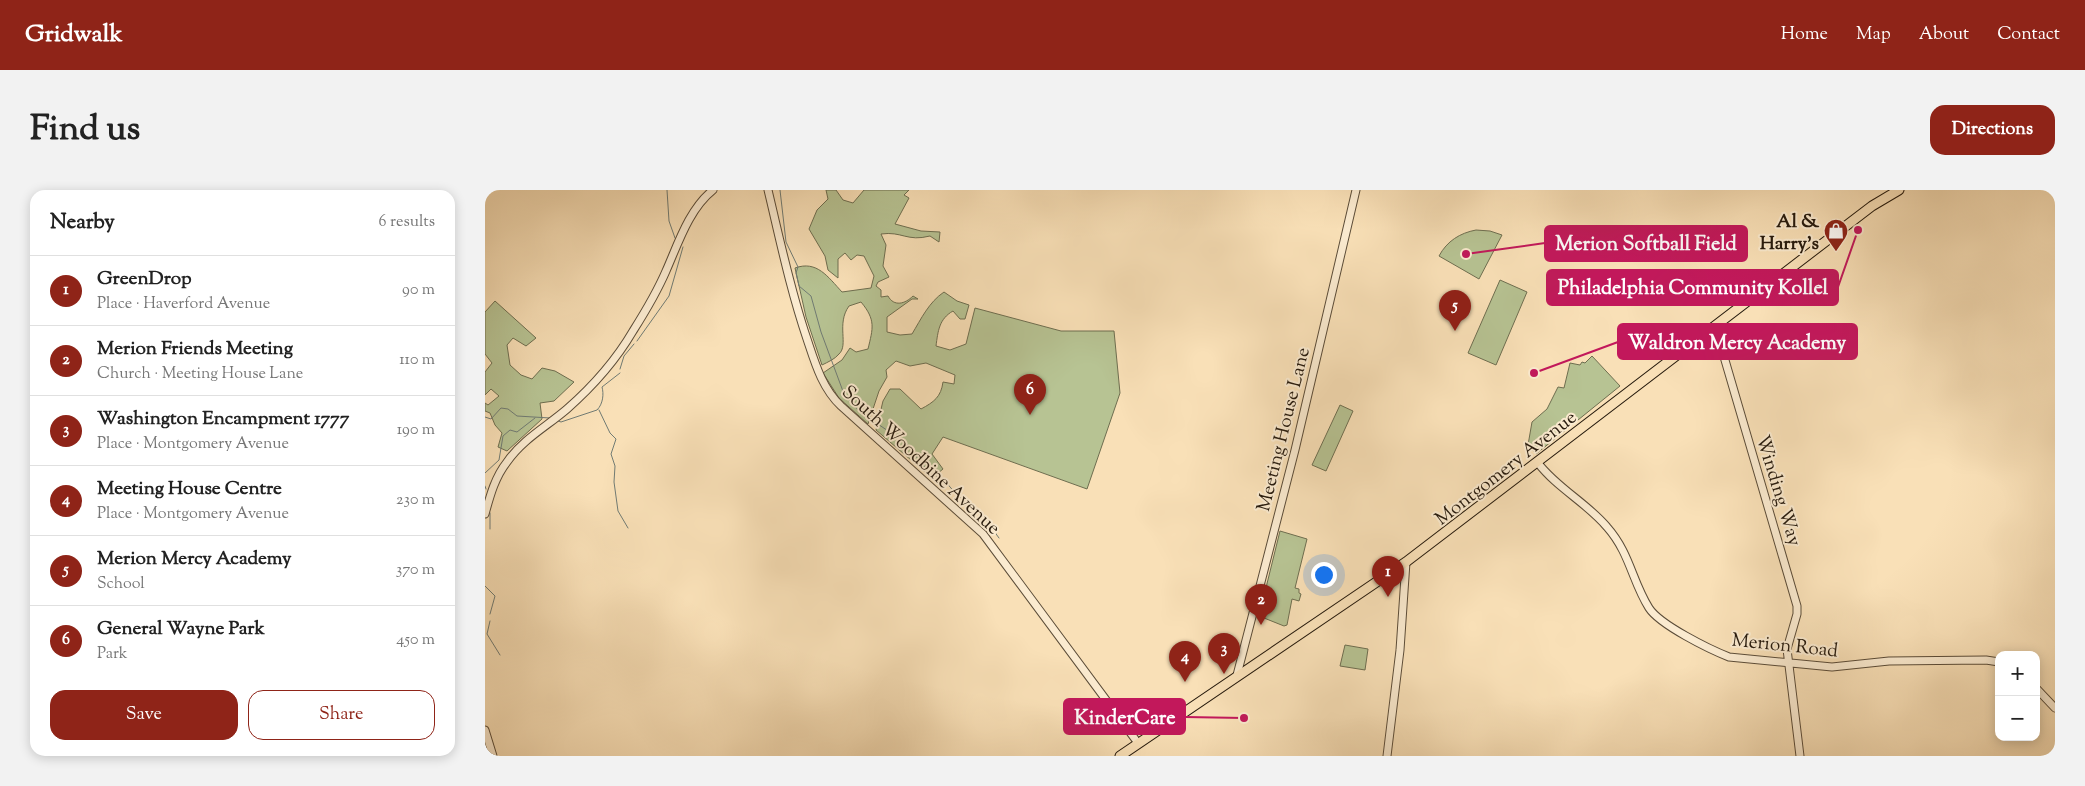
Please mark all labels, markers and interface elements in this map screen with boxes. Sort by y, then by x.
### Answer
text: Gridwalk [25,18,123,52]
text: Home [1781,22,1828,48]
text: Map [1856,22,1891,48]
text: About [1919,22,1969,48]
text: Contact [1997,22,2060,48]
text: Find us [30,105,140,156]
button: Directions [1930,105,2055,155]
text: Nearby [50,208,115,238]
place label: Al & Harry's [1760,209,1820,258]
text: 6 results [379,211,435,234]
shop icon: Al & Harry's [1823,218,1849,252]
callout: Merion Softball Field [1545,226,1747,261]
text: Merion Softball Field [1555,231,1738,260]
text: GreenDrop [97,266,192,293]
callout: Philadelphia Community Kollel [1547,270,1838,305]
text: Philadelphia Community Kollel [1558,275,1829,304]
text: 1 [63,279,69,302]
text: 90 m [402,279,435,302]
pin: 5 [1439,290,1471,331]
text: Place · Haverford Avenue [97,293,270,316]
callout: Waldron Mercy Academy [1618,324,1857,359]
text: Waldron Mercy Academy [1628,330,1846,359]
text: Merion Friends Meeting [97,336,293,363]
street label: Meeting House Lane [1251,345,1318,514]
text: 2 [62,349,70,372]
text: 110 m [399,349,435,372]
text: Church · Meeting House Lane [97,363,303,386]
pin: 6 [1014,374,1046,415]
street label: South Woodbine Avenue [835,380,1006,542]
street label: Montgomery Avenue [1430,405,1583,533]
text: Washington Encampment 1777 [97,406,349,433]
text: 3 [63,419,69,442]
text: 190 m [397,419,435,442]
street label: Winding Way [1748,432,1807,550]
text: Place · Montgomery Avenue [97,433,289,456]
text: Meeting House Centre [97,476,282,503]
text: 4 [62,489,70,512]
text: 230 m [396,489,435,512]
text: Place · Montgomery Avenue [97,503,289,526]
text: Merion Mercy Academy [97,546,291,573]
pin: 1 [1372,556,1404,597]
text: 5 [63,559,69,582]
text: 370 m [396,559,435,582]
your location [1311,562,1337,588]
text: School [97,573,145,596]
pin: 2 [1245,584,1277,625]
text: General Wayne Park [97,616,265,643]
street label: Merion Road [1730,627,1840,666]
text: 6 [62,629,70,652]
text: 450 m [396,629,435,652]
pin: 3 [1208,633,1240,674]
pin: 4 [1169,641,1201,682]
text: Park [97,643,128,666]
map controls [1995,651,2040,741]
button: + [1995,651,2040,696]
button: Save [50,690,238,740]
button: Share [248,690,435,740]
button: − [1995,696,2040,741]
callout: KinderCare [1064,699,1185,734]
text: KinderCare [1074,705,1176,734]

